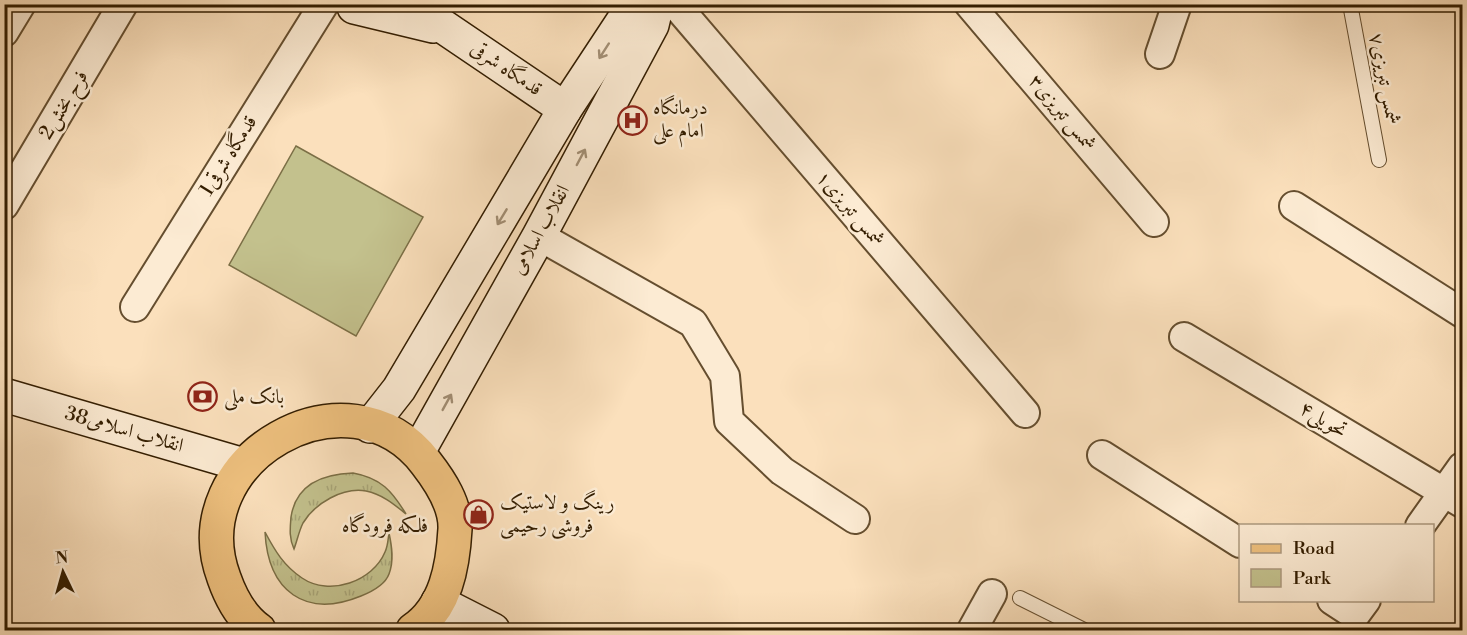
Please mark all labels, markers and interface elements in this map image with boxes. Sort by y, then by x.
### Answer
street label: شمس تبریزی۷ [1363,31,1405,127]
street label: قدمگاه شرقی [465,34,548,102]
one-way arrow [598,42,610,58]
street label: 2فرح بخش [34,66,98,146]
street label: شمس تبریزی۳ [1023,69,1101,157]
place label: درمانگاه امام علی [653,94,708,148]
hospital icon: درمانگاه امام علی [616,104,648,136]
street label: 1قدمگاه شرقی [193,110,263,201]
one-way arrow [576,149,587,167]
street label: شمس تبریزی۱ [810,166,890,252]
street label: انقلاب اسلامی [506,181,576,279]
one-way arrow [495,208,507,225]
bank icon: بانک ملی [187,381,219,413]
place label: بانک ملی [224,385,284,411]
one-way arrow [441,394,453,411]
street label: تحویلی۴ [1294,396,1351,445]
street label: 38انقلاب اسلامی [62,401,186,459]
place label: رینگ و لاستیک فروشی رحیمی [500,489,614,540]
shop icon: رینگ و لاستیک فروشی رحیمی [463,499,495,531]
district label: فلکه فرودگاه [342,512,428,539]
legend [1239,524,1434,602]
text: Road [1293,537,1336,560]
north arrow [33,542,93,602]
text: N [55,548,69,569]
text: Park [1293,567,1332,590]

